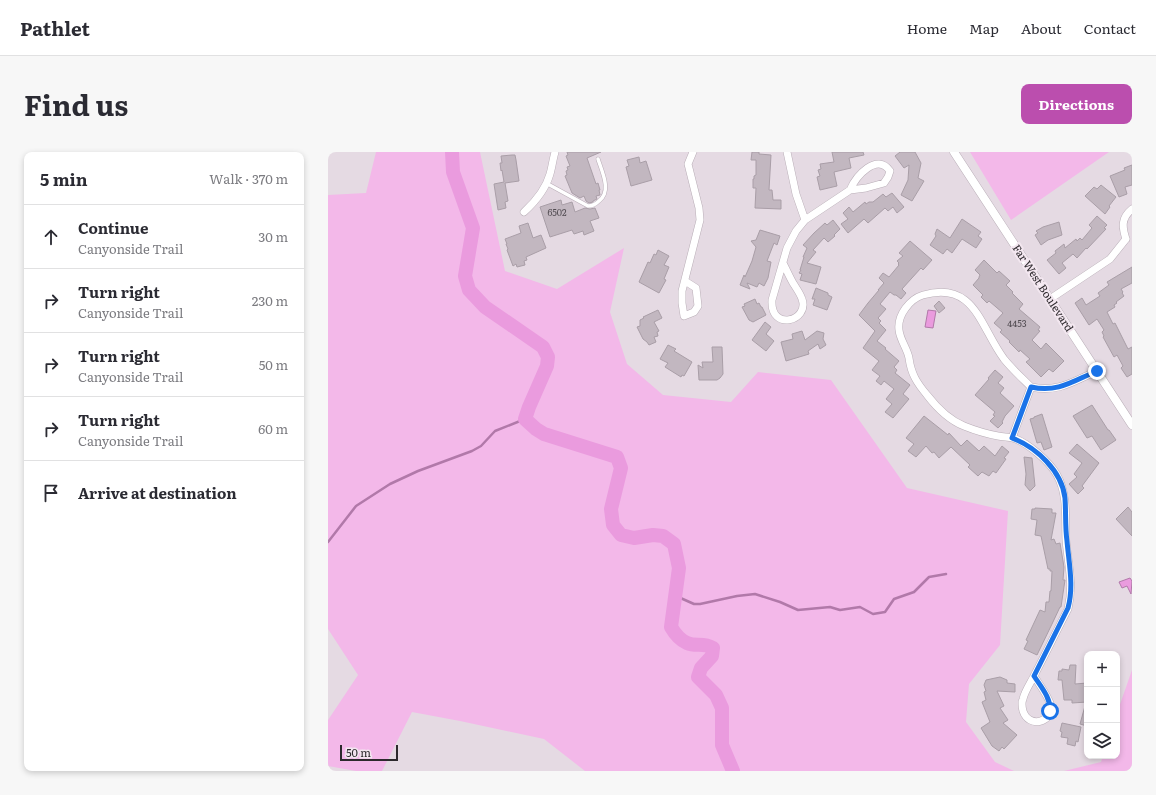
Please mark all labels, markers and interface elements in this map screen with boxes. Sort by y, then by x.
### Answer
text: Pathlet [20,14,90,42]
text: Home [907,18,947,38]
text: Map [969,18,999,38]
text: About [1021,18,1062,38]
text: Contact [1084,18,1136,38]
text: Find us [24,83,128,125]
button: Directions [1021,84,1132,124]
text: 5 min [40,166,88,191]
text: Walk · 370 m [209,169,288,188]
house number: 6502 [547,205,567,219]
text: Continue [78,216,148,239]
icon: ahead [40,226,62,248]
text: 30 m [258,227,288,246]
text: Canyonside Trail [78,239,183,258]
street label: Far West Boulevard [1010,241,1078,335]
text: Turn right [78,280,160,303]
icon: right [40,290,62,312]
text: 230 m [252,291,288,310]
text: Canyonside Trail [78,303,183,322]
house number: 4453 [1007,316,1027,330]
text: Turn right [78,344,160,367]
icon: right [40,354,62,376]
text: 50 m [259,355,288,374]
route end [1088,362,1106,380]
text: Canyonside Trail [78,367,183,386]
text: Turn right [78,408,160,431]
icon: right [40,418,62,440]
text: 60 m [258,419,288,438]
text: Canyonside Trail [78,431,183,450]
text: Arrive at destination [78,481,237,504]
icon: arrive [40,482,62,504]
map controls [1084,651,1120,759]
button: + [1084,651,1120,687]
button: − [1084,687,1120,723]
route start [1041,702,1059,720]
button: layers [1084,723,1120,759]
scale bar [340,743,398,762]
text: 50 m [346,744,371,760]

